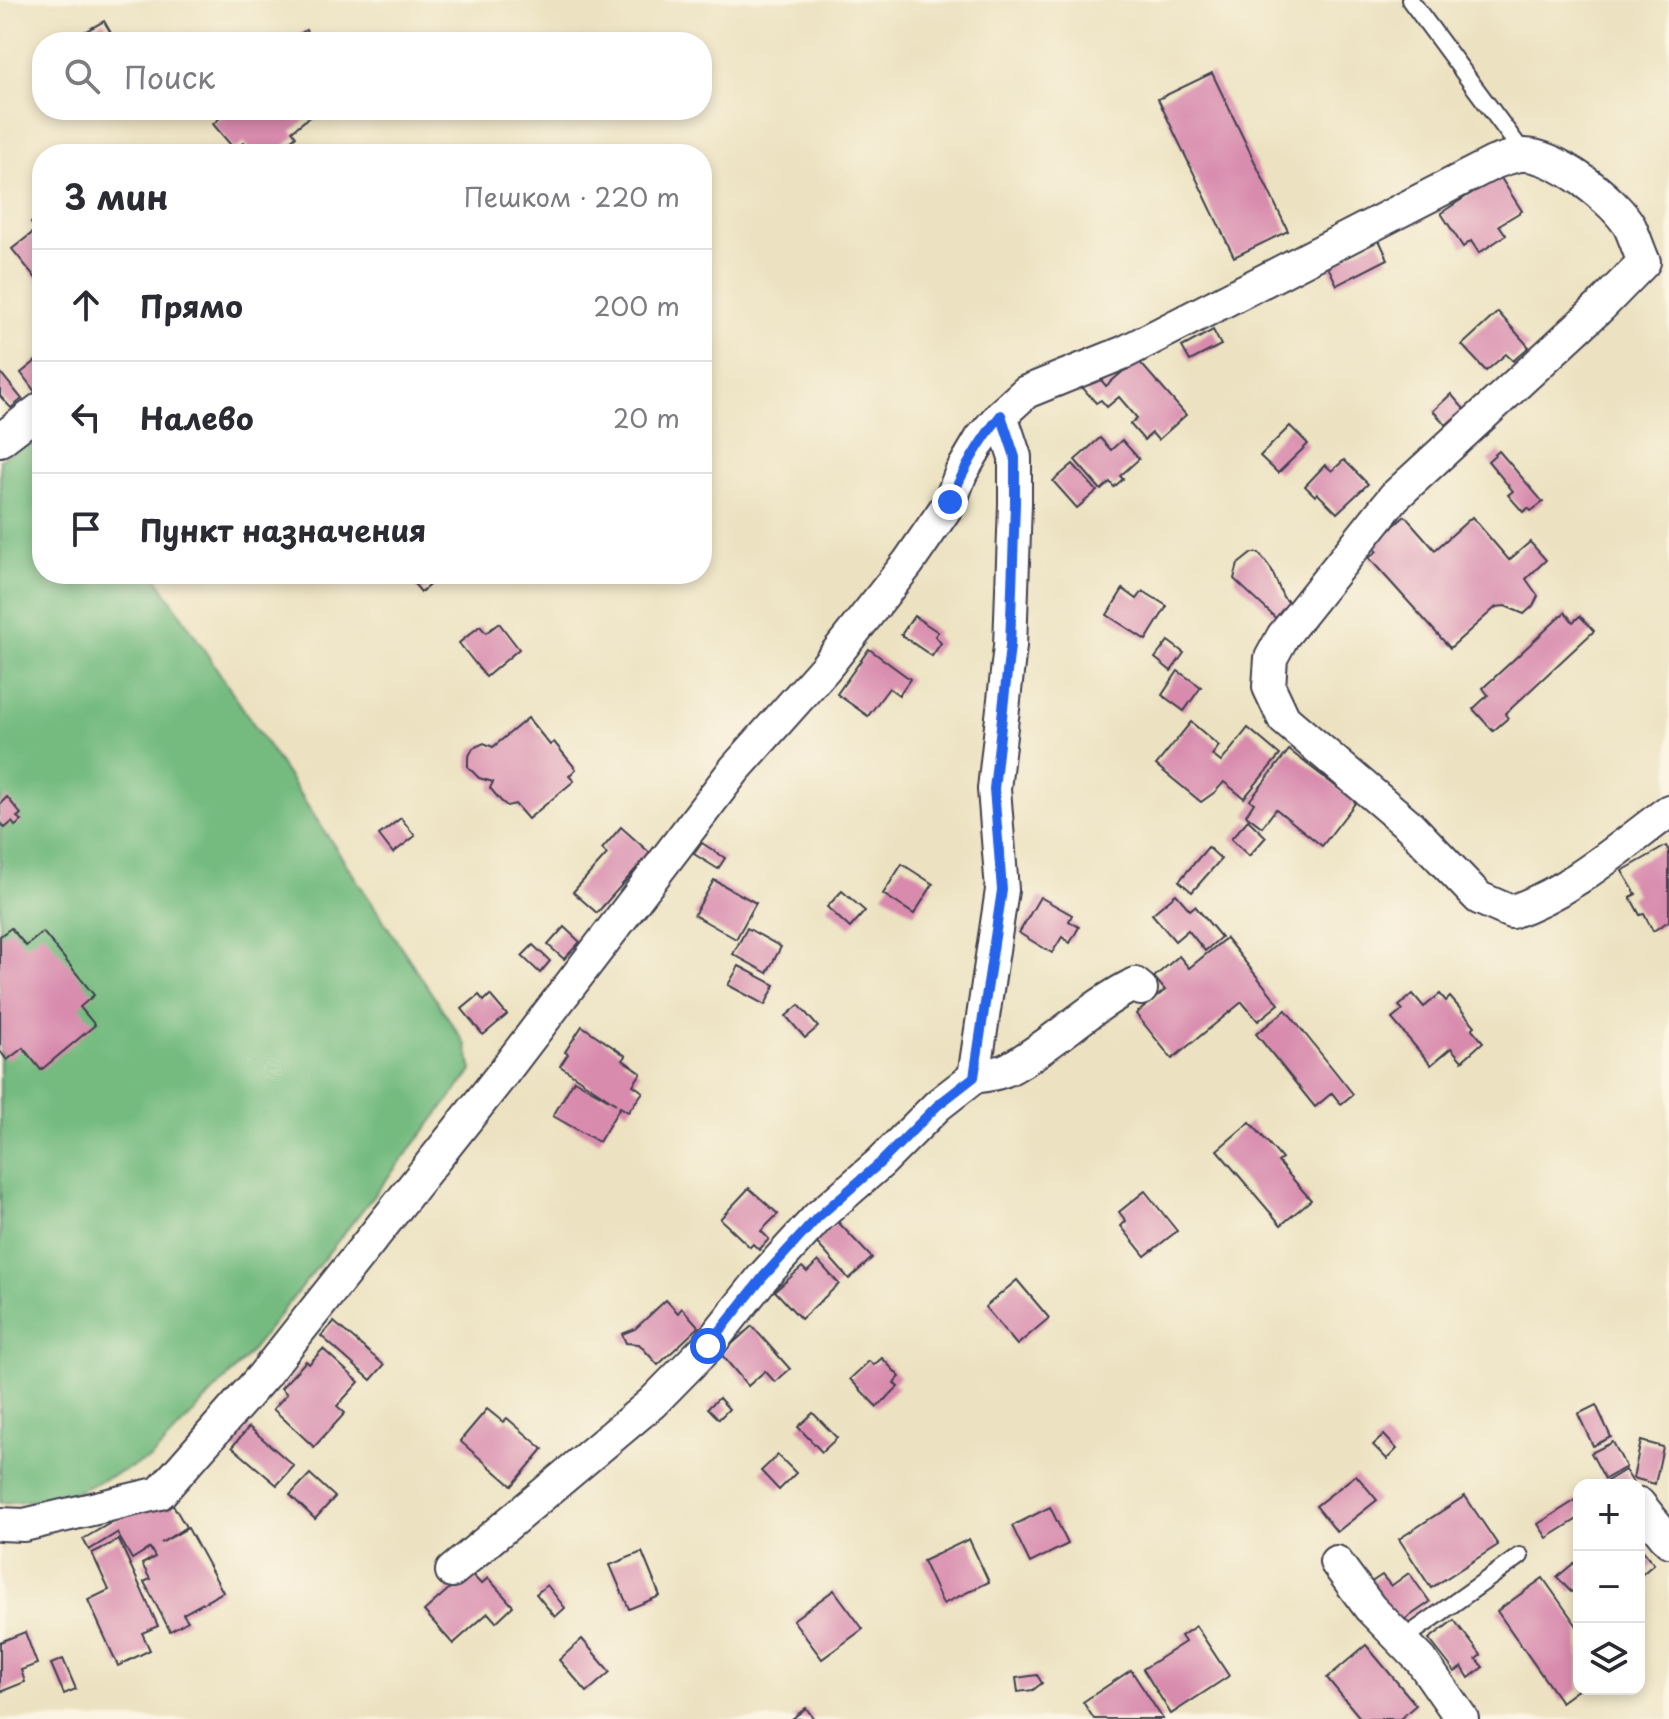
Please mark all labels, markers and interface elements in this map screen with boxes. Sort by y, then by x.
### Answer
search box [32,32,712,120]
icon: search [60,54,104,98]
text: Поиск [124,54,215,99]
text: 3 мин [64,170,168,222]
text: Пешком · 220 m [464,177,680,216]
icon: ahead [64,283,108,327]
text: Прямо [140,283,243,328]
text: 200 m [593,286,680,325]
icon: left [64,395,108,439]
text: Налево [140,395,254,440]
text: 20 m [613,398,680,437]
route end [932,484,968,520]
icon: arrive [64,507,108,551]
text: Пункт назначения [140,507,426,552]
route start [690,1328,726,1364]
map controls [1573,1479,1645,1695]
button: + [1573,1479,1645,1551]
button: − [1573,1551,1645,1623]
button: layers [1573,1623,1645,1695]

